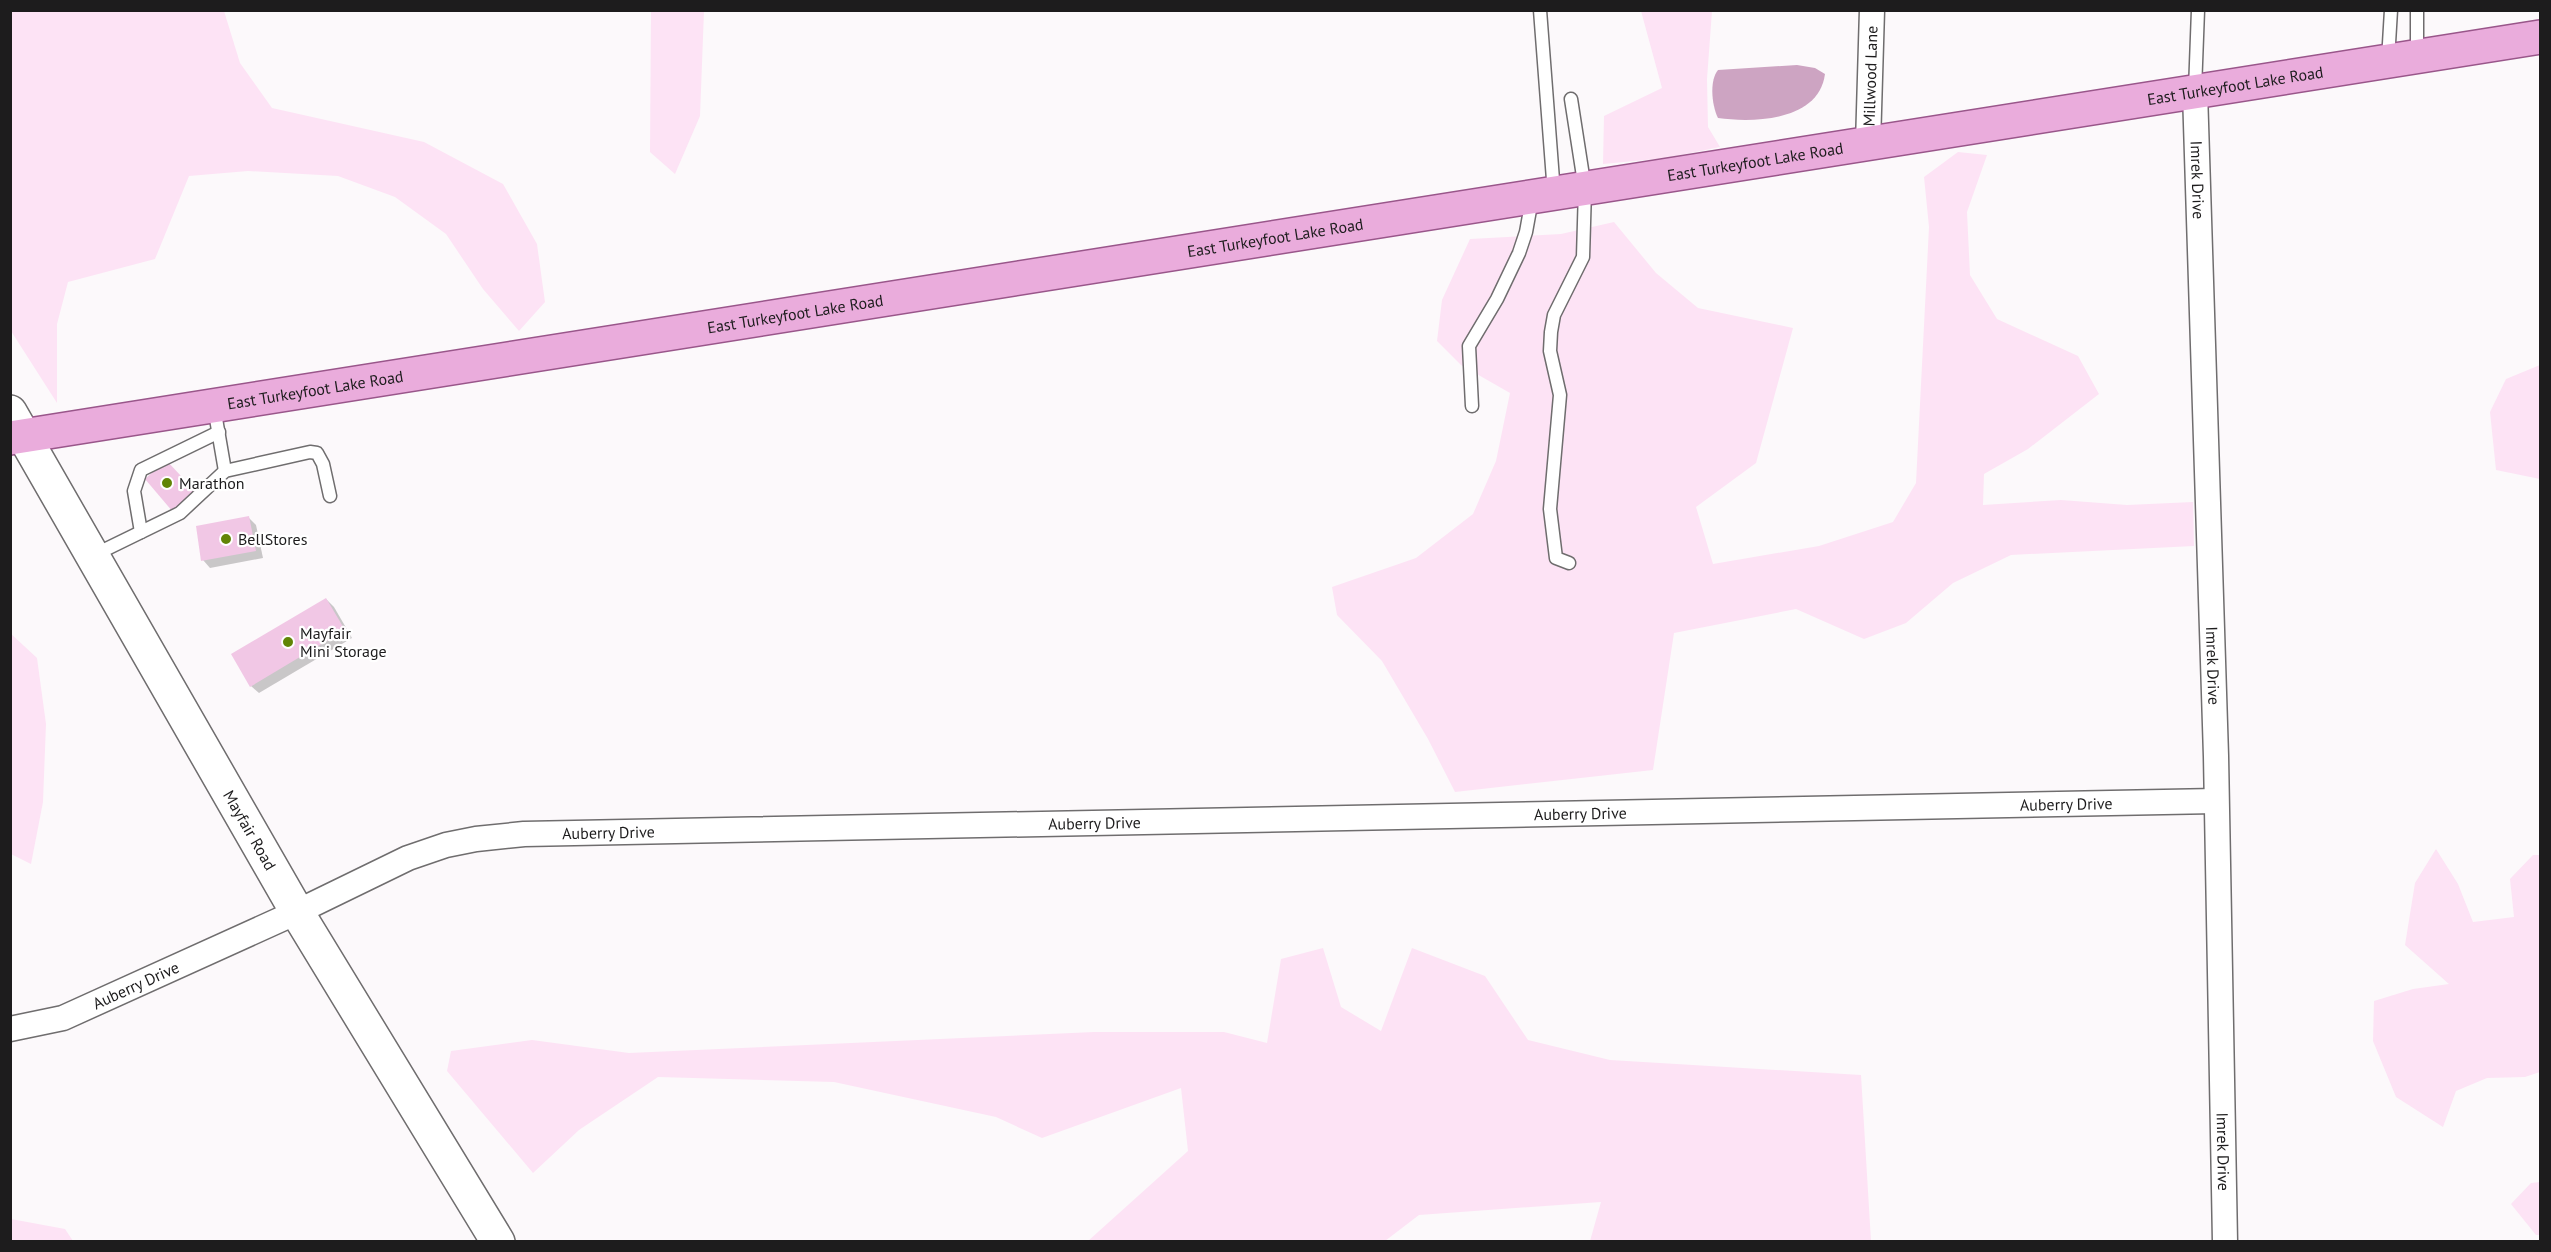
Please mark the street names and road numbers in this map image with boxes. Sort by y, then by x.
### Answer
street label: Millwood Lane [1859,25,1882,127]
street label: East Turkeyfoot Lake Road [2146,61,2325,109]
street label: East Turkeyfoot Lake Road [1666,138,1845,185]
street label: Imrek Drive [2187,140,2209,220]
street label: East Turkeyfoot Lake Road [1186,214,1365,261]
street label: East Turkeyfoot Lake Road [706,290,885,337]
street label: East Turkeyfoot Lake Road [226,366,405,413]
street label: Imrek Drive [2202,626,2224,705]
street label: Mayfair Road [219,786,281,874]
street label: Auberry Drive [2020,793,2113,815]
street label: Auberry Drive [1534,802,1627,824]
street label: Auberry Drive [1048,812,1141,834]
street label: Auberry Drive [562,821,655,843]
street label: Auberry Drive [89,957,182,1013]
street label: Imrek Drive [2213,1112,2234,1191]

